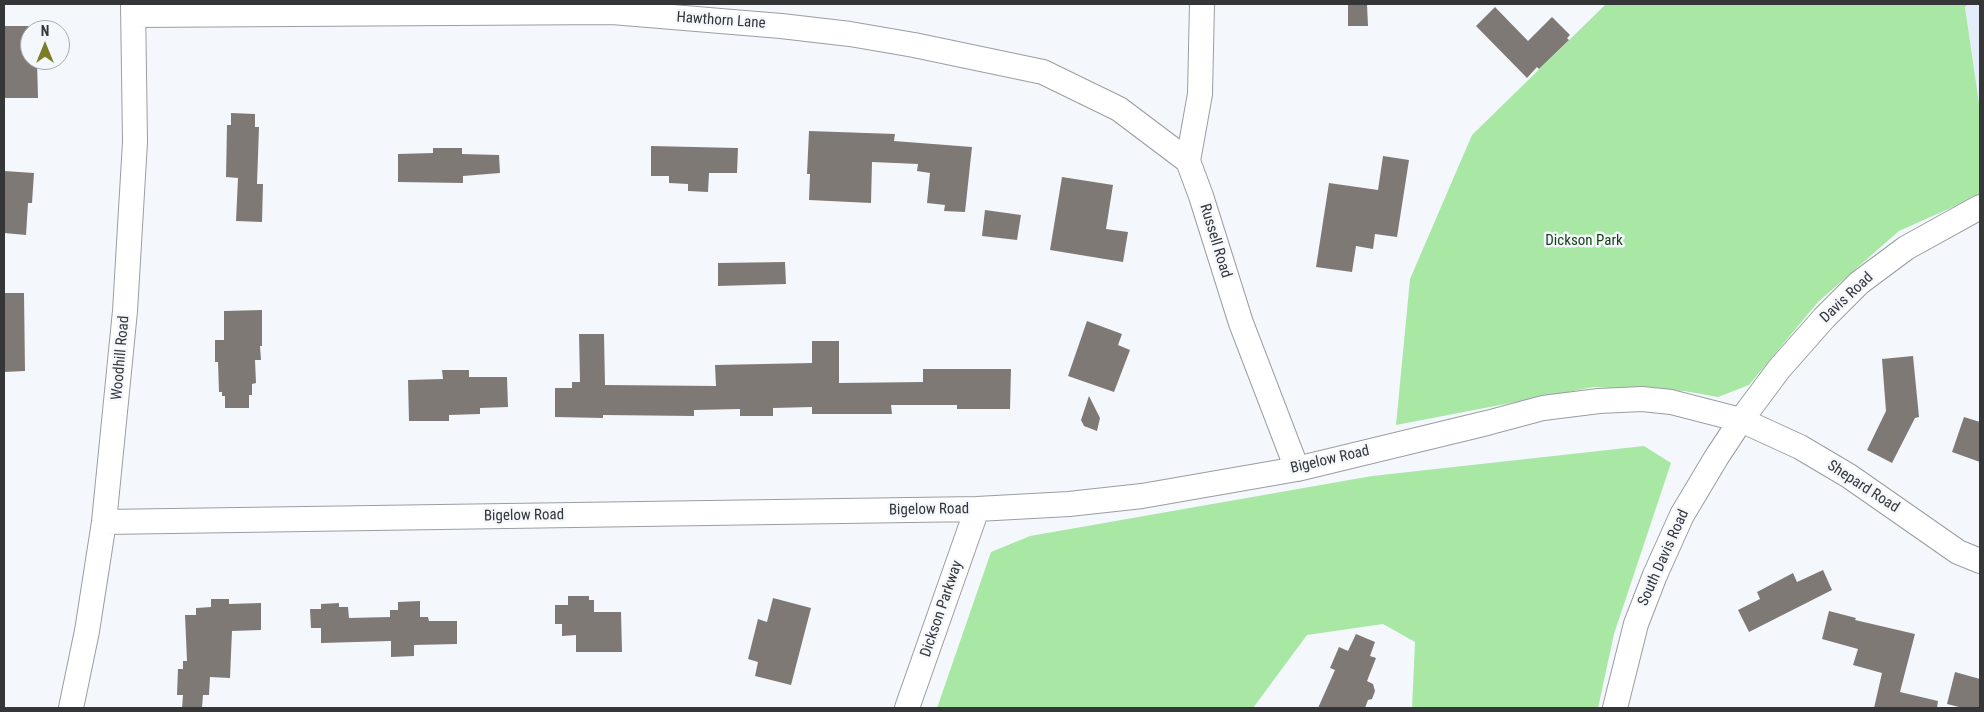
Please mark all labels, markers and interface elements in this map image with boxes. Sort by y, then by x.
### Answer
street label: Hawthorn Lane [676,9,766,33]
north arrow [20,20,70,70]
text: N [41,23,49,39]
street label: Russell Road [1195,202,1235,280]
park label: Dickson Park [1545,232,1623,250]
street label: Davis Road [1817,269,1877,327]
street label: Woodhill Road [108,315,134,401]
street label: Bigelow Road [1289,442,1371,478]
street label: Shepard Road [1824,457,1902,517]
street label: Bigelow Road [889,500,969,520]
street label: Bigelow Road [484,506,564,526]
street label: South Davis Road [1635,507,1693,609]
street label: Dickson Parkway [917,559,967,659]

